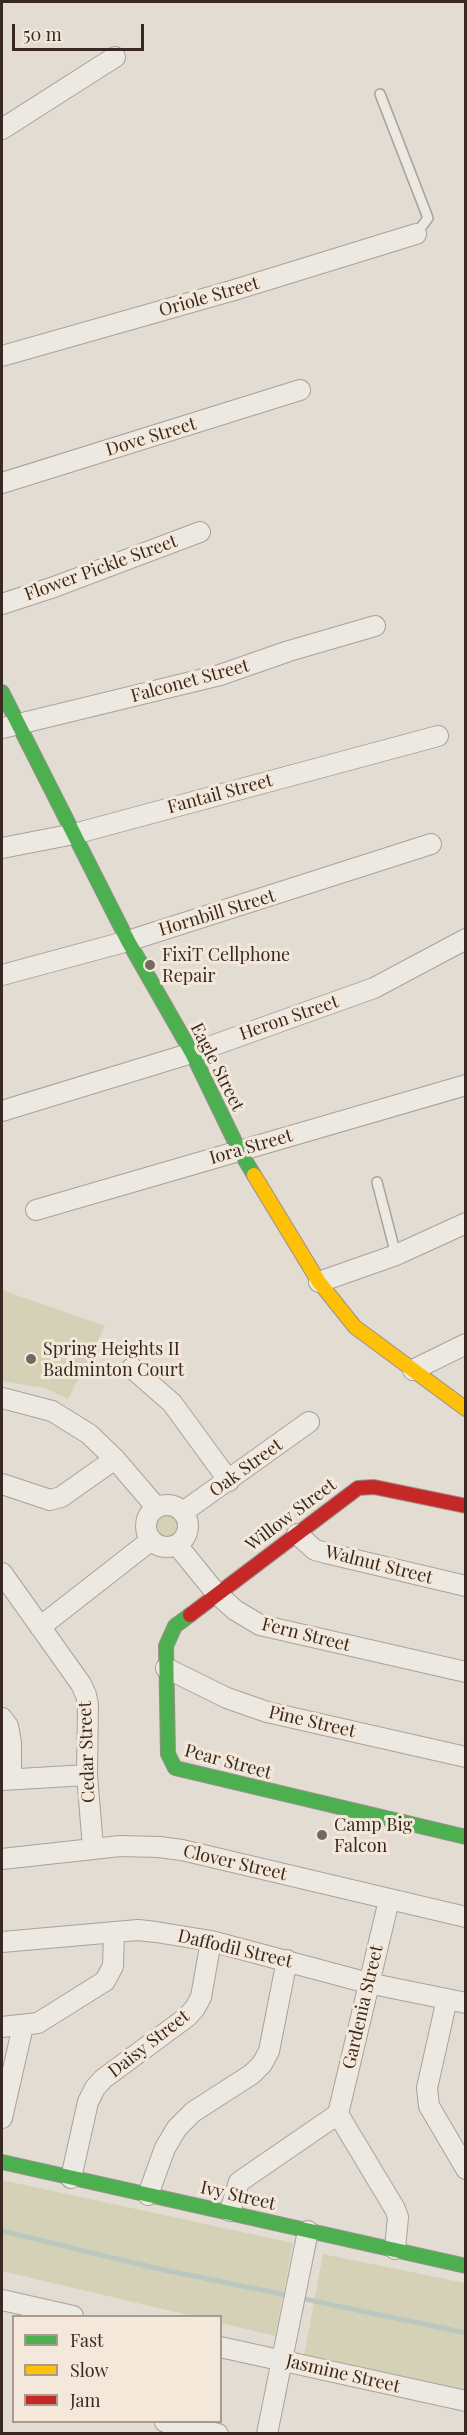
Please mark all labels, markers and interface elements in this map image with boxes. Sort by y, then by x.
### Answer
scale bar [15,12,147,50]
text: 50 m [23,22,62,46]
street label: Oriole Street [156,272,262,322]
street label: Dove Street [103,413,199,461]
street label: Flower Pickle Street [22,530,180,606]
street label: Falconet Street [128,655,252,707]
street label: Fantail Street [165,770,275,818]
street label: Hornbill Street [156,885,278,941]
place label: FixiT Cellphone Repair [162,944,290,986]
marker: FixiT Cellphone Repair [143,958,157,972]
street label: Heron Street [237,991,341,1045]
street label: Eagle Street [186,1019,248,1115]
street label: Iora Street [207,1125,295,1169]
place label: Spring Heights II Badminton Court [43,1338,184,1380]
marker: Spring Heights II Badminton Court [24,1352,38,1366]
street label: Oak Street [205,1434,287,1502]
street label: Willow Street [242,1474,340,1556]
street label: Walnut Street [323,1541,435,1589]
street label: Fern Street [259,1614,353,1656]
street label: Cedar Street [74,1701,100,1803]
street label: Pine Street [266,1702,358,1742]
street label: Pear Street [182,1740,274,1784]
place label: Camp Big Falcon [334,1814,412,1856]
marker: Camp Big Falcon [315,1828,329,1842]
street label: Clover Street [181,1841,289,1885]
street label: Daffodil Street [176,1925,294,1973]
street label: Gardenia Street [338,1943,388,2071]
street label: Daisy Street [104,2006,194,2082]
street label: Ivy Street [198,2177,278,2215]
legend [12,2315,222,2423]
text: Fast [70,2328,103,2352]
street label: Jasmine Street [284,2350,402,2398]
text: Slow [70,2358,108,2382]
text: Jam [70,2388,100,2412]

